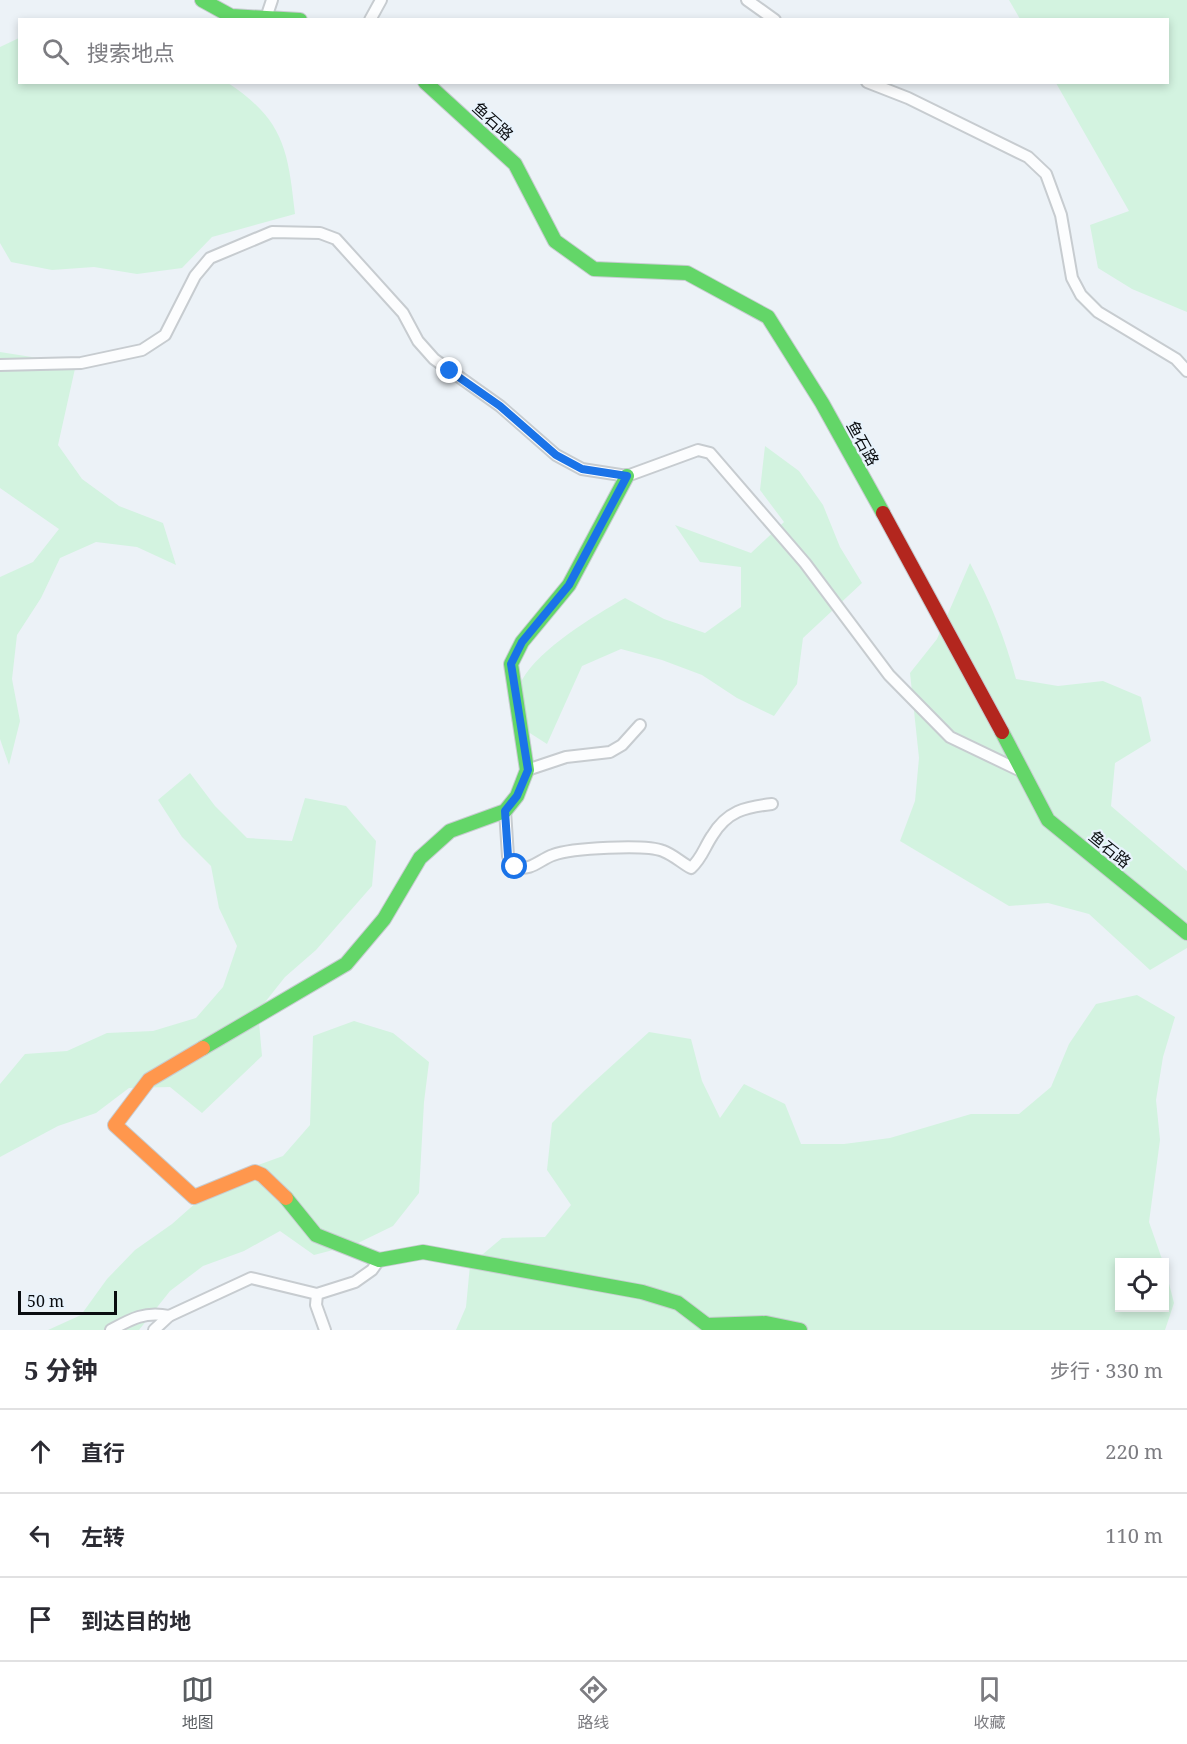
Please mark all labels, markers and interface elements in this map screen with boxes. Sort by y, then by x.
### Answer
search box [18,18,1169,84]
icon: search [39,35,72,68]
text: 搜索地点 [87,37,175,67]
street label: 鱼石路 [468,97,518,145]
route end [436,357,462,383]
street label: 鱼石路 [842,417,884,469]
street label: 鱼石路 [1084,825,1136,873]
route start [501,853,527,879]
map controls [1115,1258,1169,1312]
button: locate [1115,1258,1169,1312]
scale bar [18,1288,117,1316]
text: 50 m [27,1290,64,1312]
text: 5 分钟 [24,1352,97,1388]
text: 步行 · 330 m [1050,1357,1163,1384]
icon: ahead [24,1435,57,1468]
text: 直行 [81,1437,125,1467]
text: 220 m [1105,1438,1163,1465]
icon: left [24,1519,57,1552]
text: 左转 [81,1521,125,1551]
text: 110 m [1105,1522,1163,1549]
icon: arrive [24,1603,57,1636]
text: 到达目的地 [81,1605,191,1635]
tab: 地图 [181,1673,214,1733]
tab: 路线 [577,1673,610,1733]
tab: 收藏 [973,1673,1006,1733]

